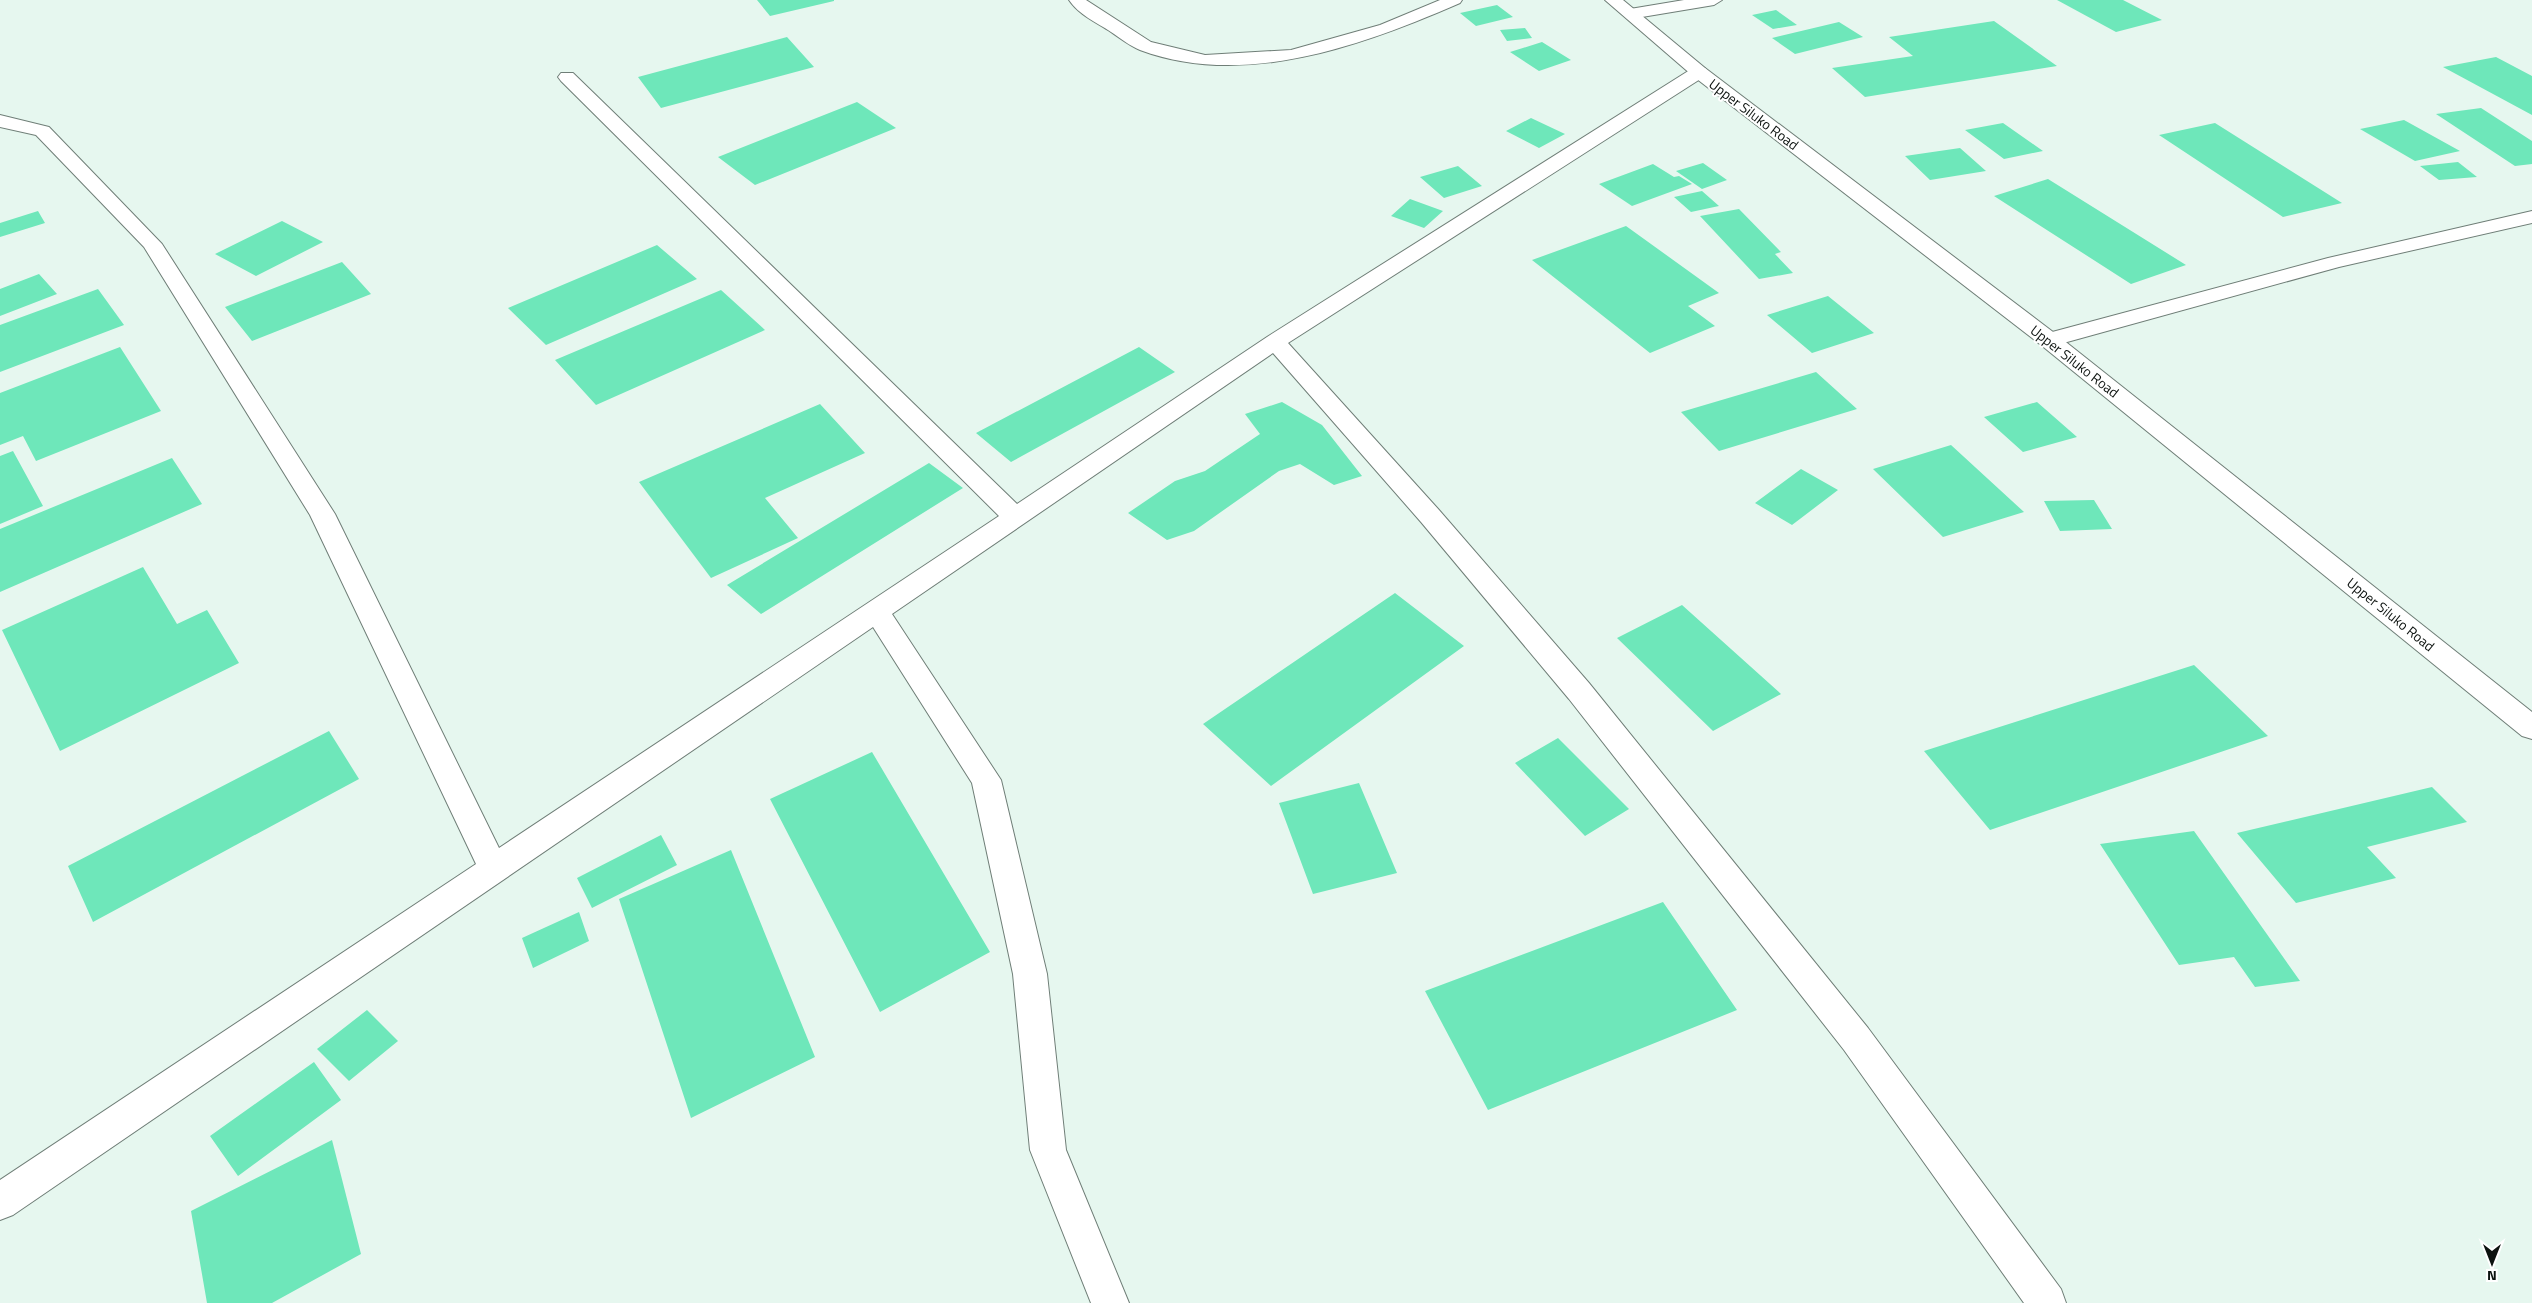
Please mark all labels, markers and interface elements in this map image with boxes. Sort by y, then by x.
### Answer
street label: Upper Siluko Road [1705,73,1803,155]
street label: Upper Siluko Road [2026,320,2124,402]
street label: Upper Siluko Road [2343,572,2439,656]
north arrow [2467,1238,2517,1288]
text: N [2487,1266,2497,1287]

